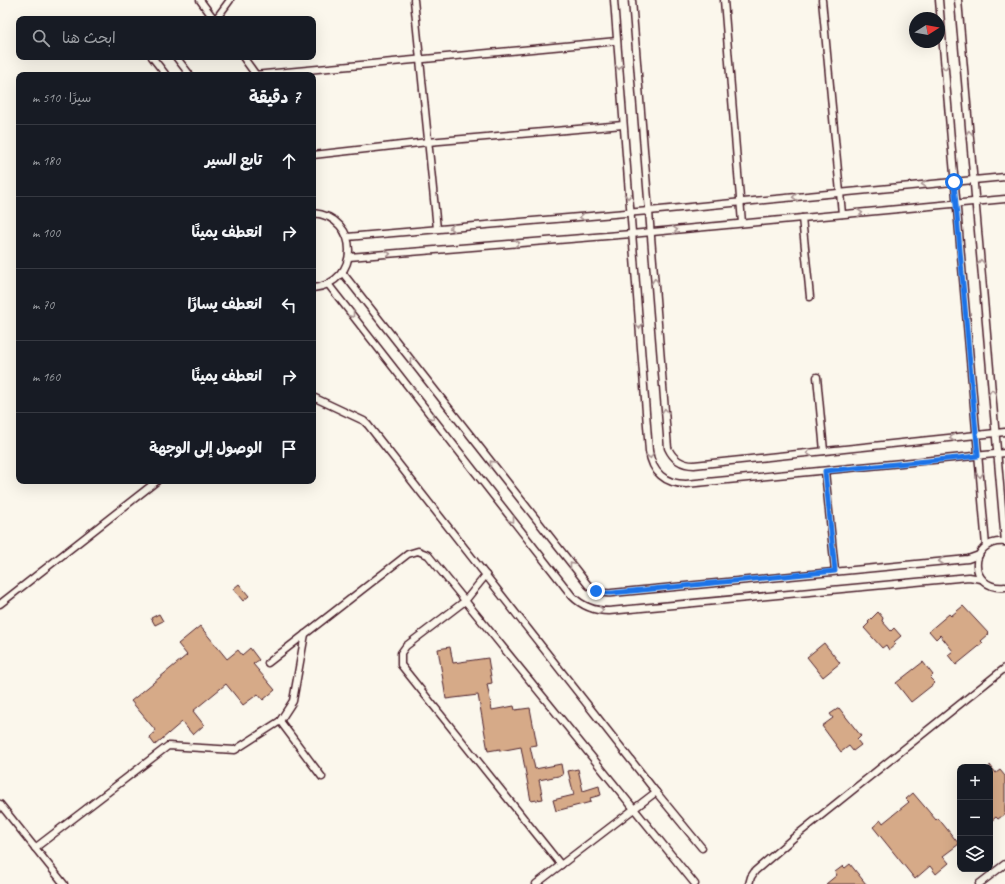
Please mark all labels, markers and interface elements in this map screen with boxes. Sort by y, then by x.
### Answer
north arrow [909,12,945,48]
search box [16,16,316,60]
icon: search [30,27,52,49]
text: ابحث هنا [62,29,116,48]
one-way arrow [614,64,623,70]
one-way arrow [940,64,949,70]
text: 7 دقيقة [249,87,300,108]
text: سيرًا · 510 m [32,90,91,106]
one-way arrow [965,130,974,136]
icon: ahead [278,150,300,172]
text: تابع السير [205,151,262,170]
text: 180 m [32,153,60,169]
route start [945,173,963,191]
one-way arrow [921,180,927,189]
one-way arrow [792,192,798,201]
one-way arrow [624,193,633,199]
one-way arrow [857,208,863,217]
one-way arrow [579,212,585,221]
icon: right [278,222,300,244]
text: انعطف يمينًا [191,223,262,242]
one-way arrow [449,223,455,232]
text: 100 m [32,225,60,241]
one-way arrow [672,225,678,234]
one-way arrow [514,239,520,248]
one-way arrow [385,249,391,258]
one-way arrow [976,259,985,265]
one-way arrow [650,278,659,284]
icon: left [278,294,300,316]
text: انعطف يسارًا [187,295,262,314]
text: 70 m [32,297,54,313]
one-way arrow [347,311,354,318]
one-way arrow [634,323,643,329]
one-way arrow [409,358,416,365]
icon: right [278,366,300,388]
text: انعطف يمينًا [191,367,262,386]
text: 160 m [32,369,60,385]
one-way arrow [987,389,996,395]
one-way arrow [661,408,670,414]
one-way arrow [427,413,434,420]
one-way arrow [949,433,955,442]
icon: arrive [278,438,300,460]
text: الوصول إلى الوجهة [149,439,262,458]
one-way arrow [806,448,812,457]
one-way arrow [645,452,653,459]
one-way arrow [490,460,497,467]
one-way arrow [975,472,984,478]
one-way arrow [507,515,514,522]
one-way arrow [937,556,944,565]
one-way arrow [570,562,577,569]
route end [587,582,605,600]
one-way arrow [598,605,604,614]
map controls [957,764,993,872]
button: + [957,764,993,800]
button: − [957,800,993,836]
button: layers [957,836,993,872]

